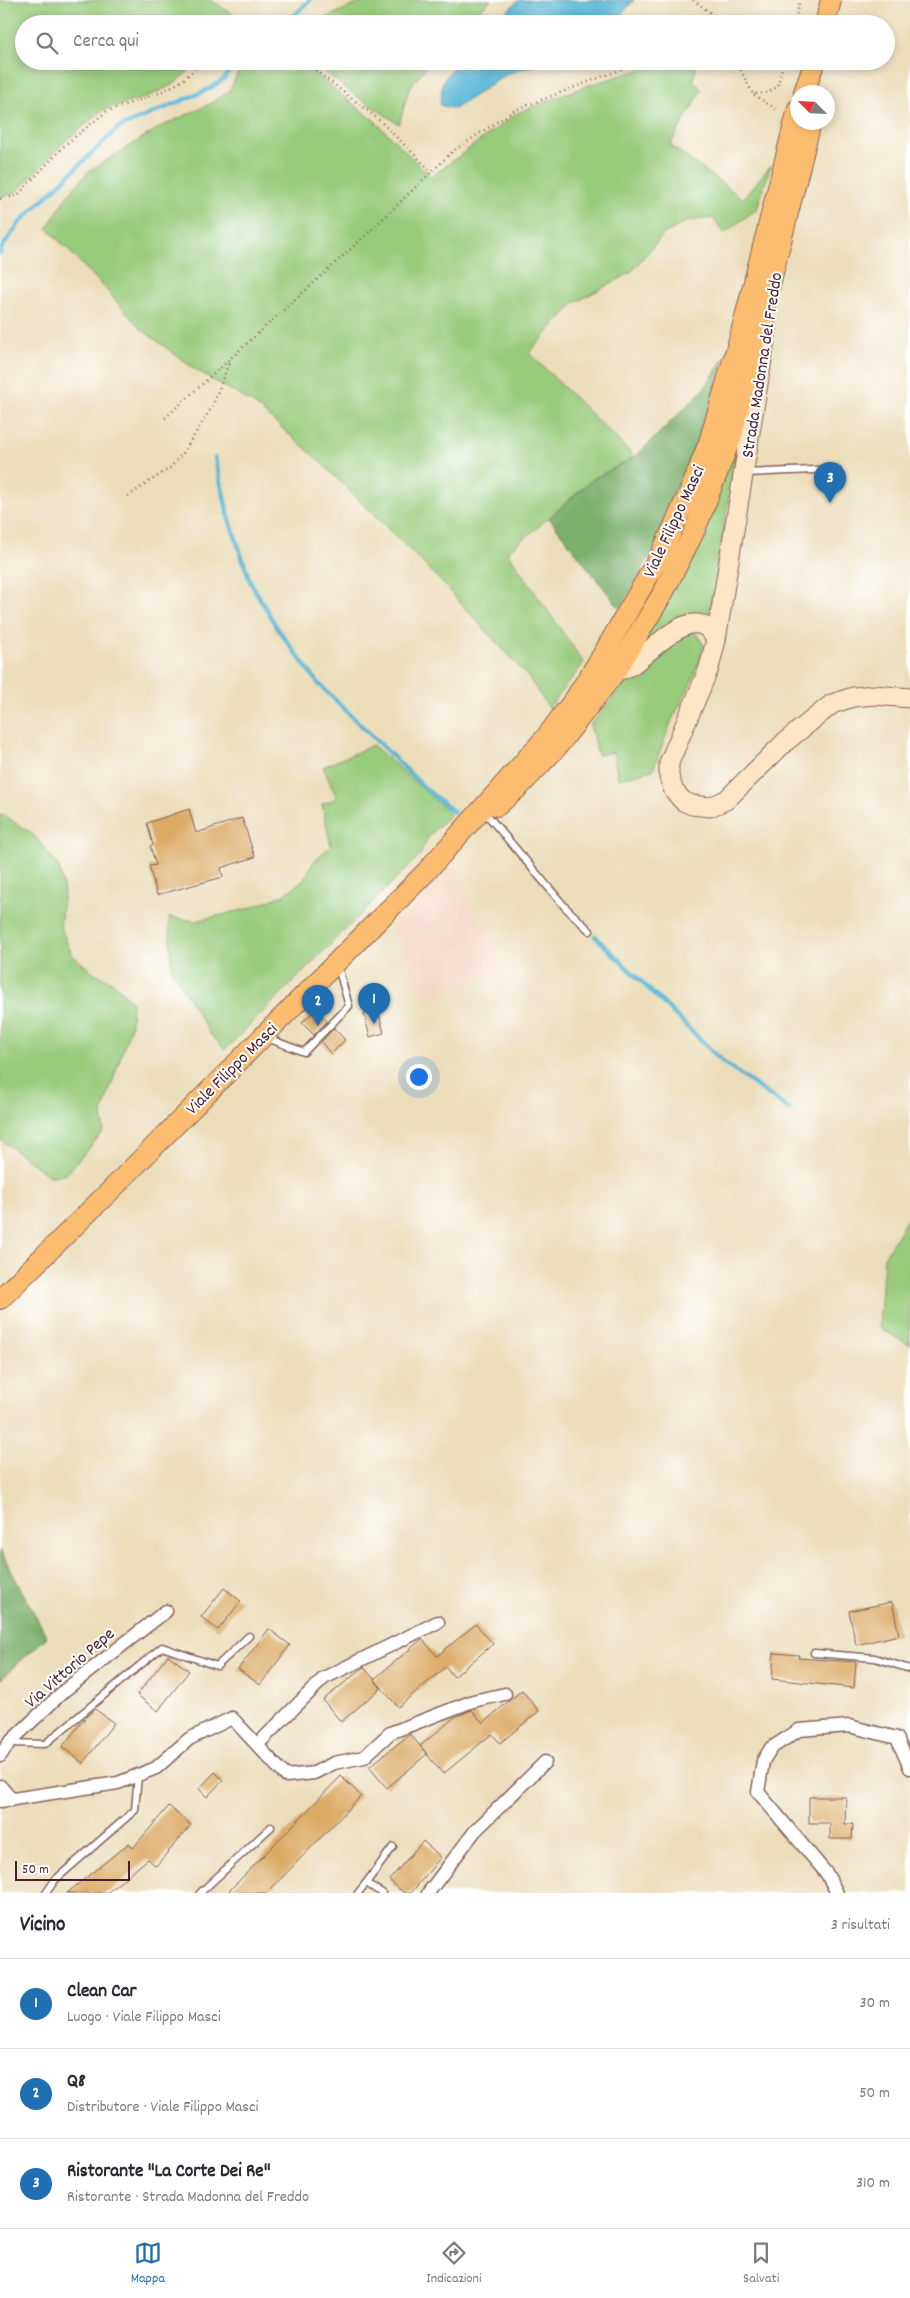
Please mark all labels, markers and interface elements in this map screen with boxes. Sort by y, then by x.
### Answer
search box [15,15,895,70]
icon: search [33,29,61,57]
text: Cerca qui [73,29,139,56]
north arrow [790,85,835,130]
street label: Strada Madonna del Freddo [736,271,790,460]
street label: Viale Filippo Masci [638,462,712,582]
pin: 3 [814,462,846,503]
pin: 1 [358,983,390,1024]
pin: 2 [302,985,334,1026]
street label: Viale Filippo Masci [181,1018,285,1122]
your location [406,1064,432,1090]
street label: Via Vittorio Pepe [20,1623,121,1715]
scale bar [15,1858,130,1881]
text: 50 m [22,1860,49,1880]
text: Vicino [20,1911,65,1941]
text: 3 risultati [831,1914,890,1937]
text: Clean Car [67,1979,137,2006]
text: 1 [34,1992,38,2015]
text: 30 m [860,1992,890,2015]
text: Luogo · Viale Filippo Masci [67,2006,221,2029]
text: Q8 [67,2069,86,2096]
text: 2 [33,2082,40,2105]
text: 50 m [859,2082,890,2105]
text: Distributore · Viale Filippo Masci [67,2096,258,2119]
text: Ristorante "La Corte Dei Re" [67,2159,270,2186]
text: 3 [32,2172,40,2195]
text: 310 m [856,2172,890,2195]
text: Ristorante · Strada Madonna del Freddo [67,2186,309,2209]
tab: Mappa [131,2239,165,2289]
tab: Indicazioni [426,2239,482,2289]
tab: Salvati [743,2239,779,2289]

